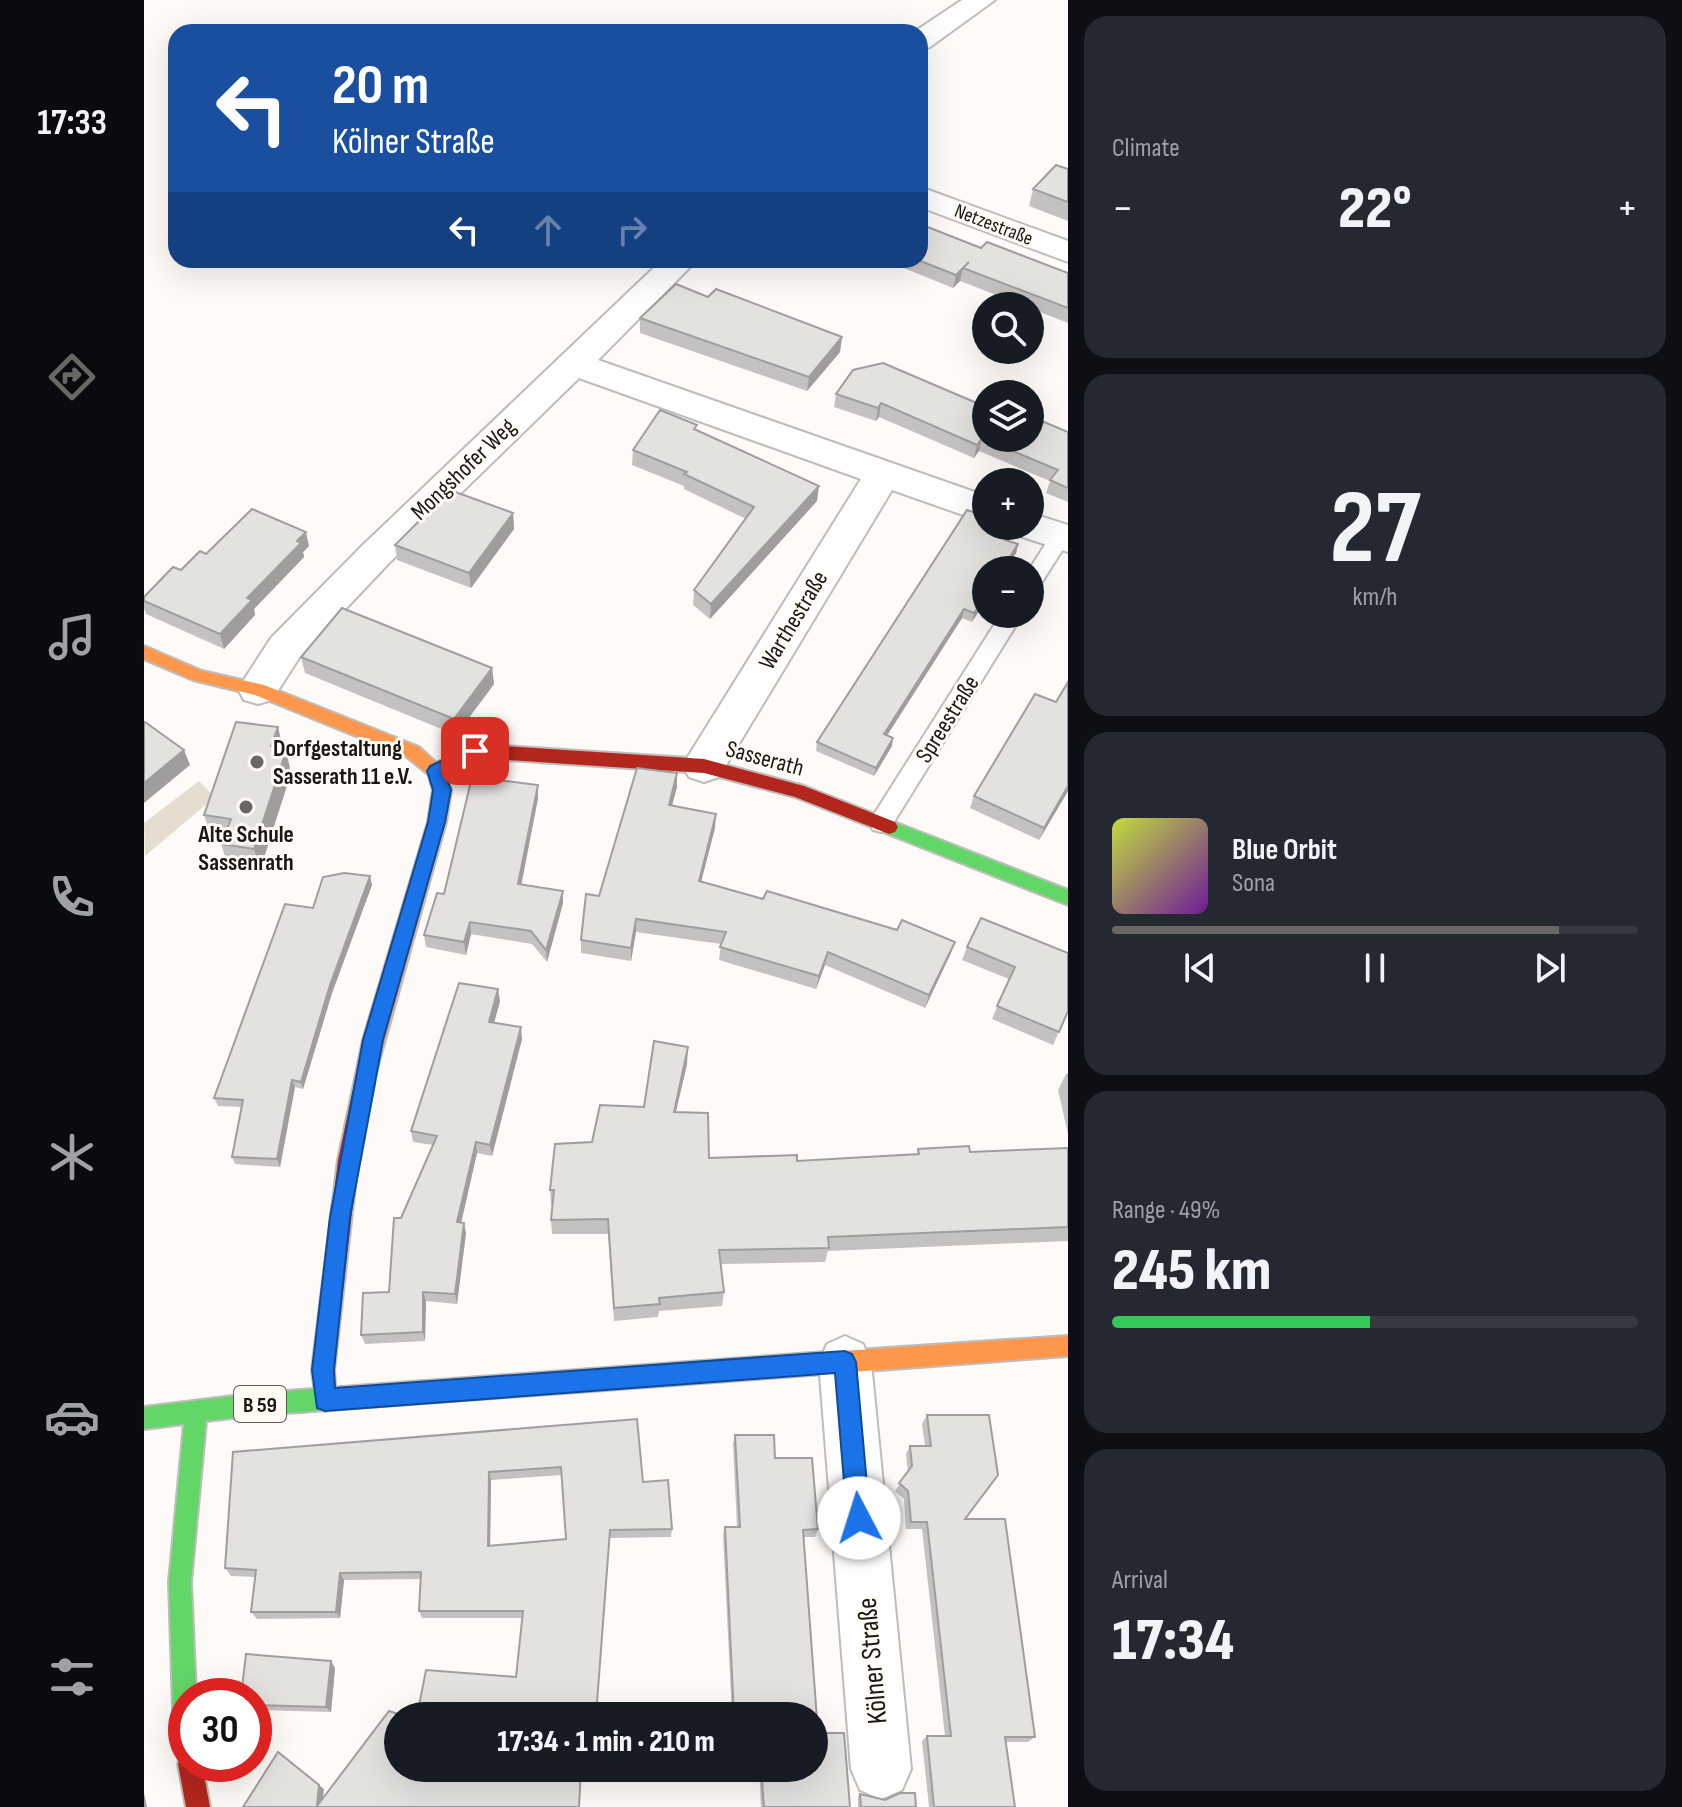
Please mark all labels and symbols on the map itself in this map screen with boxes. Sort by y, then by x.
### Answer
street label: Netzestraße [951,199,1036,251]
street label: Mongshofer Weg [405,412,522,526]
street label: Warthestraße [753,566,834,675]
street label: Spreestraße [909,670,986,768]
pin [441,717,509,785]
place label: Dorfgestaltung Sasserath 11 e.V. [273,734,413,791]
street label: Sasserath [723,734,807,783]
marker: Dorfgestaltung Sasserath 11 e.V. [248,753,266,771]
marker: Alte Schule Sassenrath [237,798,255,816]
place label: Alte Schule Sassenrath [197,820,294,877]
road number: B 59 [234,1386,286,1422]
position arrow [817,1476,901,1560]
street label: Kölner Straße [851,1596,894,1725]
speed limit sign: 30 [168,1678,272,1782]

